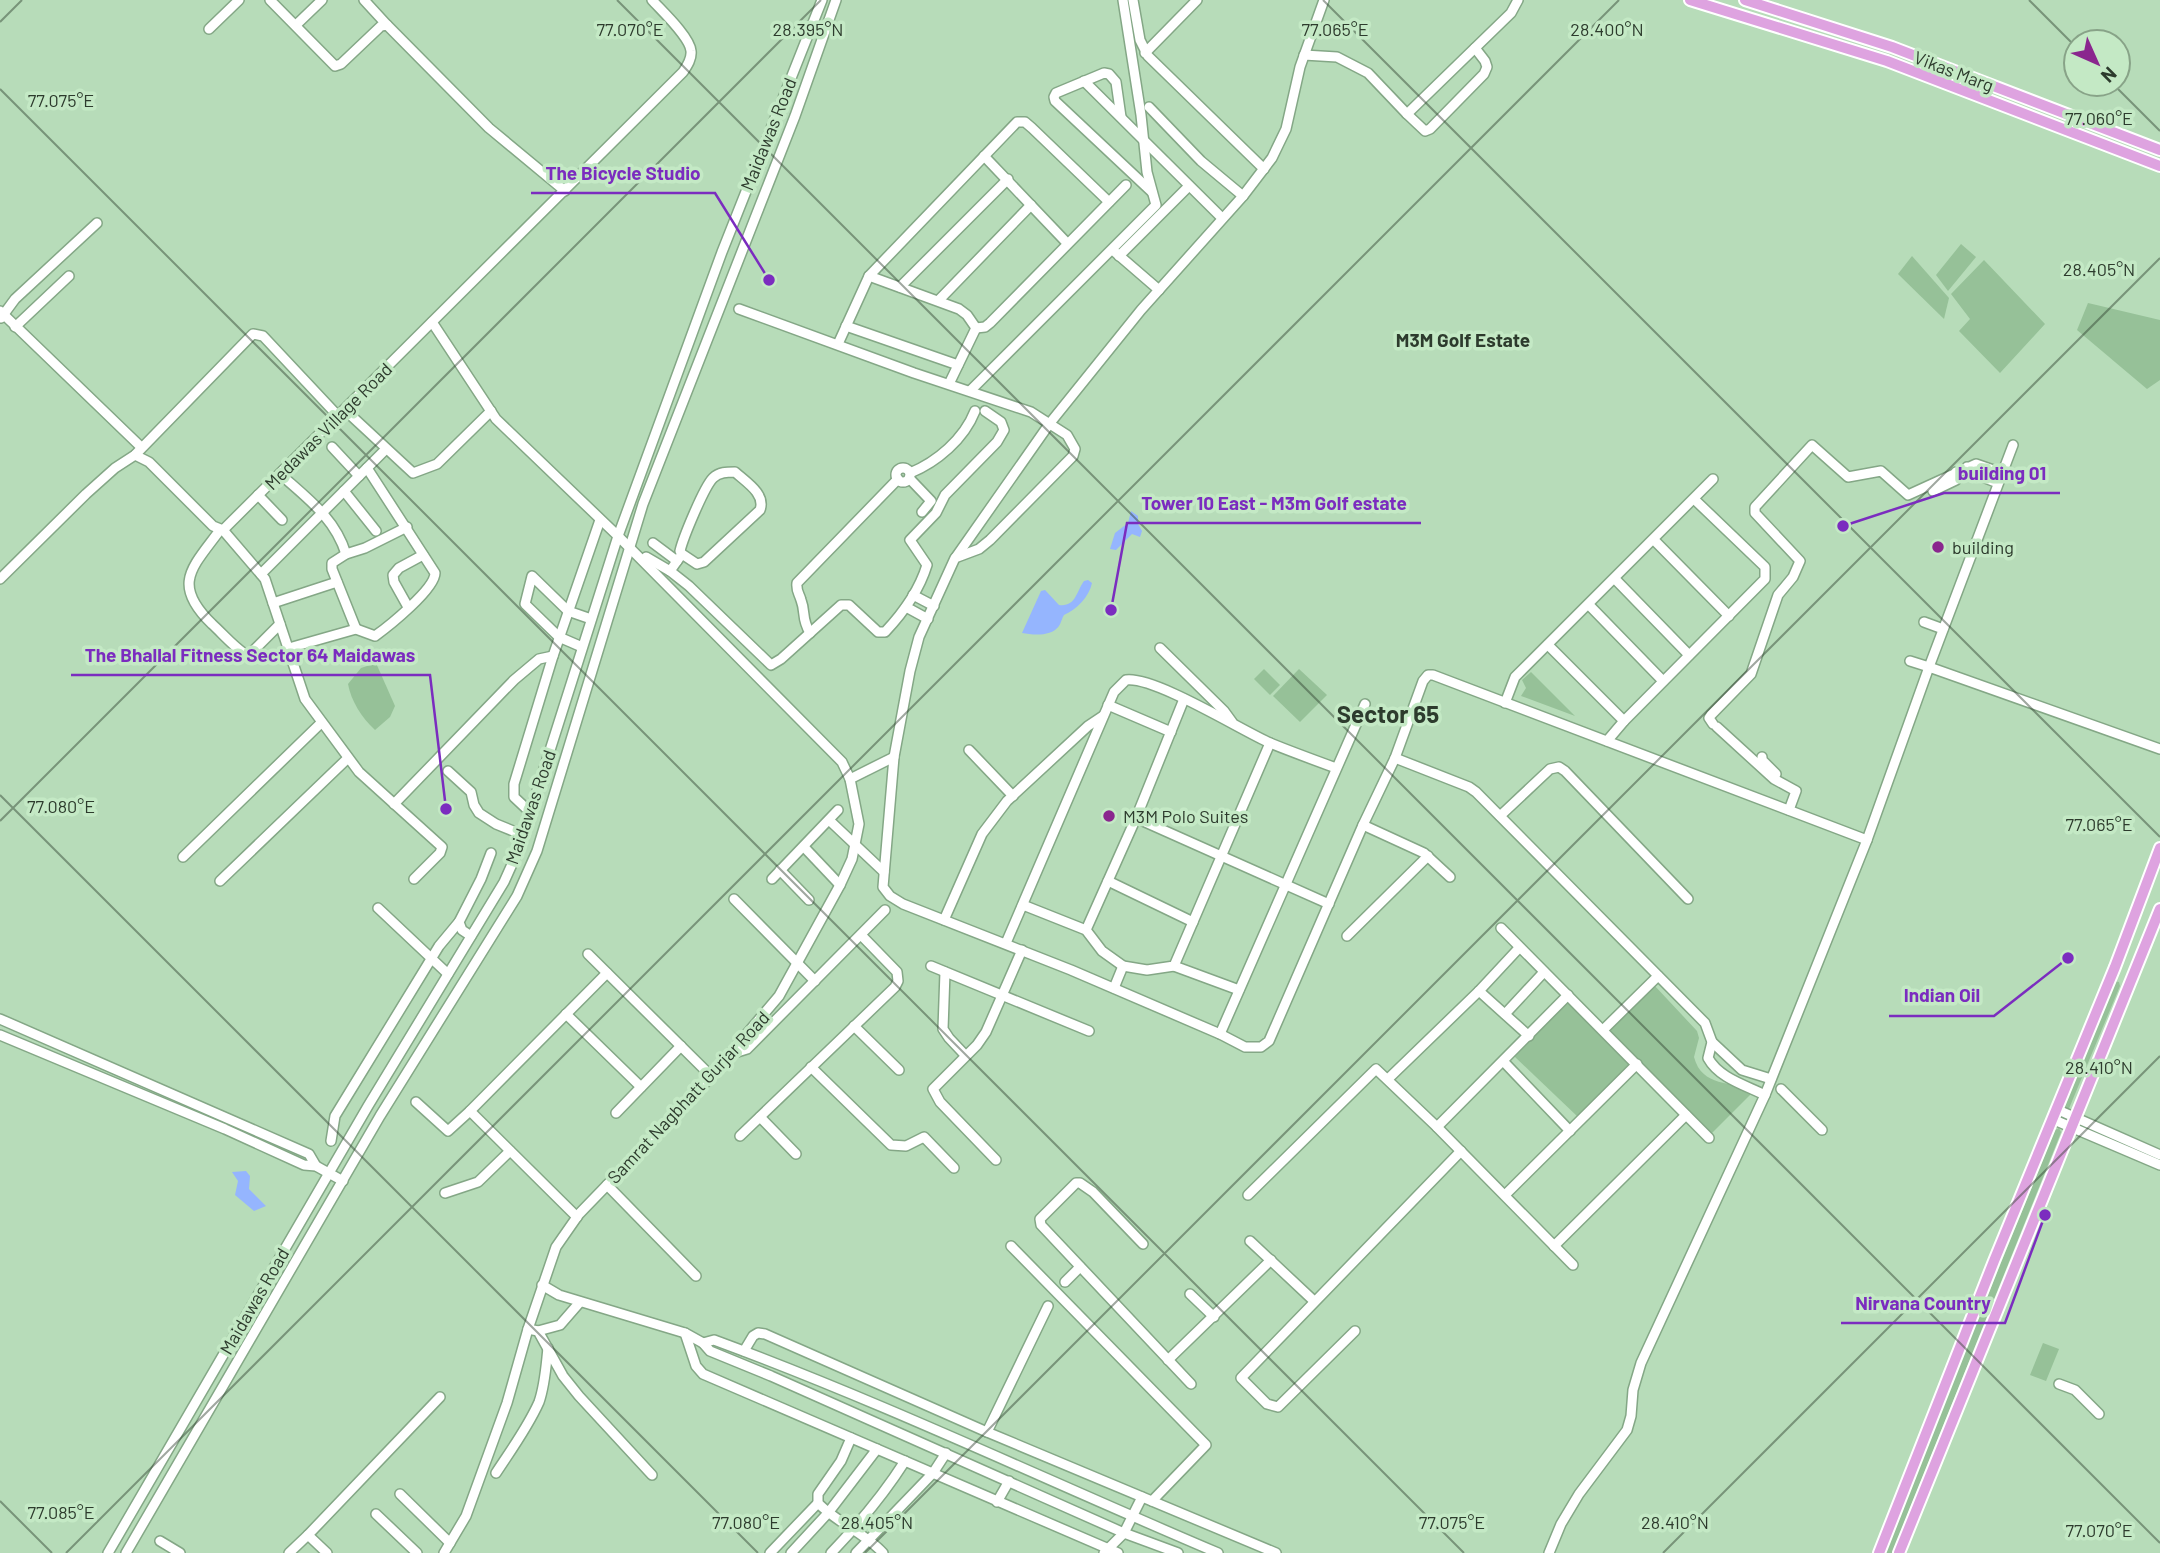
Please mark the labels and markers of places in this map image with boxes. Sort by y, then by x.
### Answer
callout: The Bicycle Studio [531,153,715,193]
callout: building 01 [1944,453,2060,493]
callout: Tower 10 East - M3m Golf estate [1127,483,1421,523]
place label: building [1952,536,2014,558]
marker: building [1930,539,1946,555]
callout: The Bhallal Fitness Sector 64 Maidawas [71,635,430,675]
place label: M3M Polo Suites [1123,805,1248,827]
marker: M3M Polo Suites [1101,808,1117,824]
callout: Indian Oil [1889,976,1994,1016]
callout: Nirvana Country [1841,1283,2005,1323]

